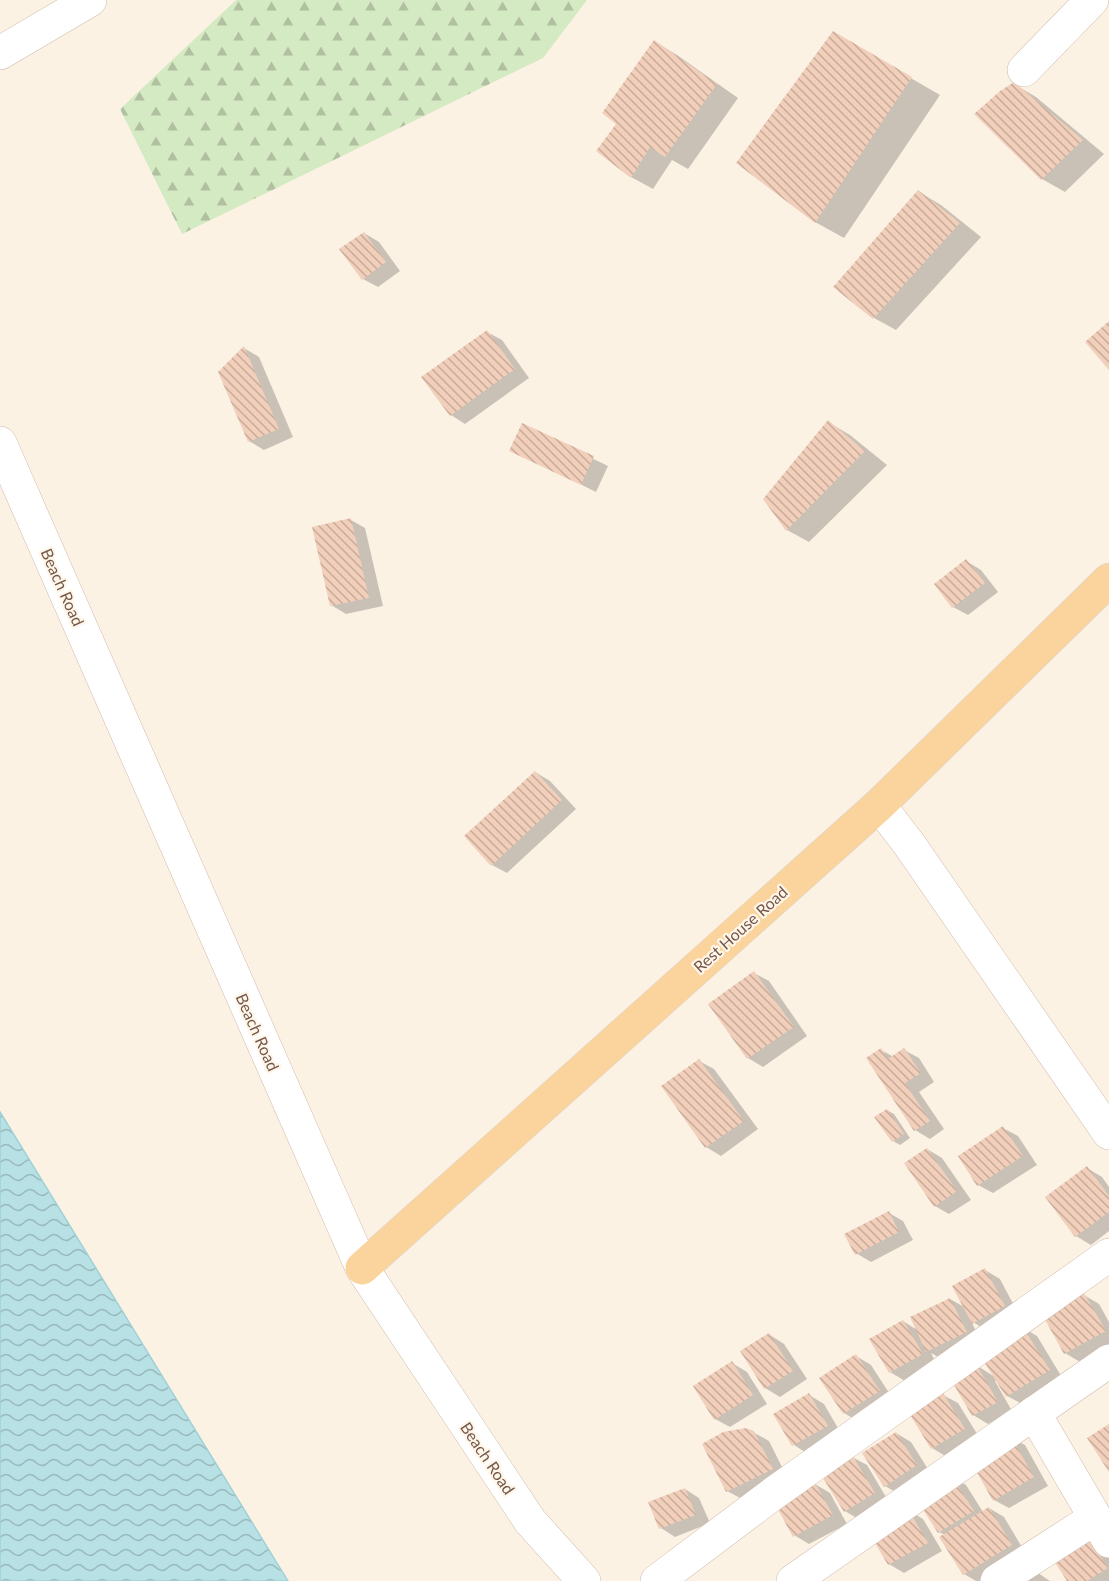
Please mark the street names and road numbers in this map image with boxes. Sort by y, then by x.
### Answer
street label: Beach Road [37,545,89,629]
street label: Rest House Road [689,882,791,976]
street label: Beach Road [232,990,284,1074]
street label: Beach Road [457,1418,519,1498]

